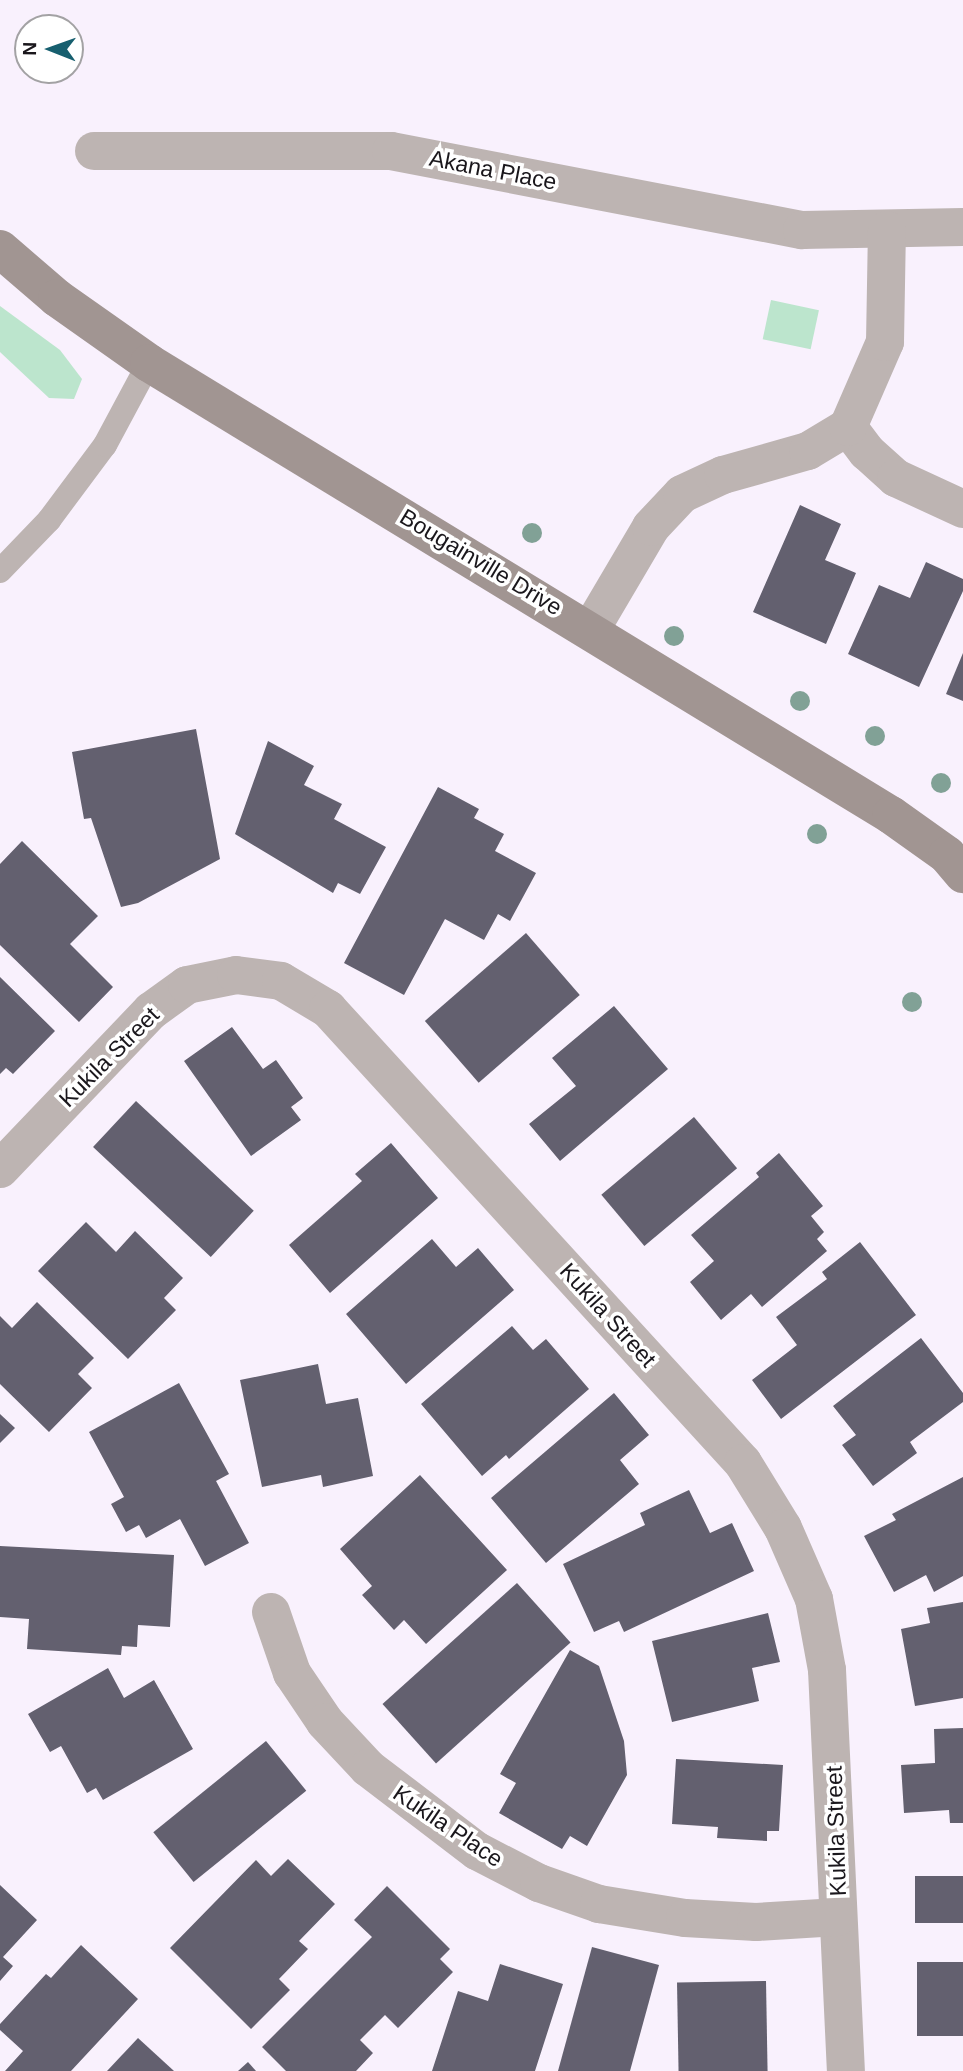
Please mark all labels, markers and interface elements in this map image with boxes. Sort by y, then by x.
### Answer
north arrow [14,14,84,84]
text: N [19,42,40,56]
street label: Akana Place [427,144,559,196]
street label: Bougainville Drive [395,503,567,621]
street label: Kukila Street [53,1001,165,1113]
street label: Kukila Street [554,1257,662,1373]
street label: Kukila Street [820,1765,852,1897]
street label: Kukila Place [388,1779,508,1873]

